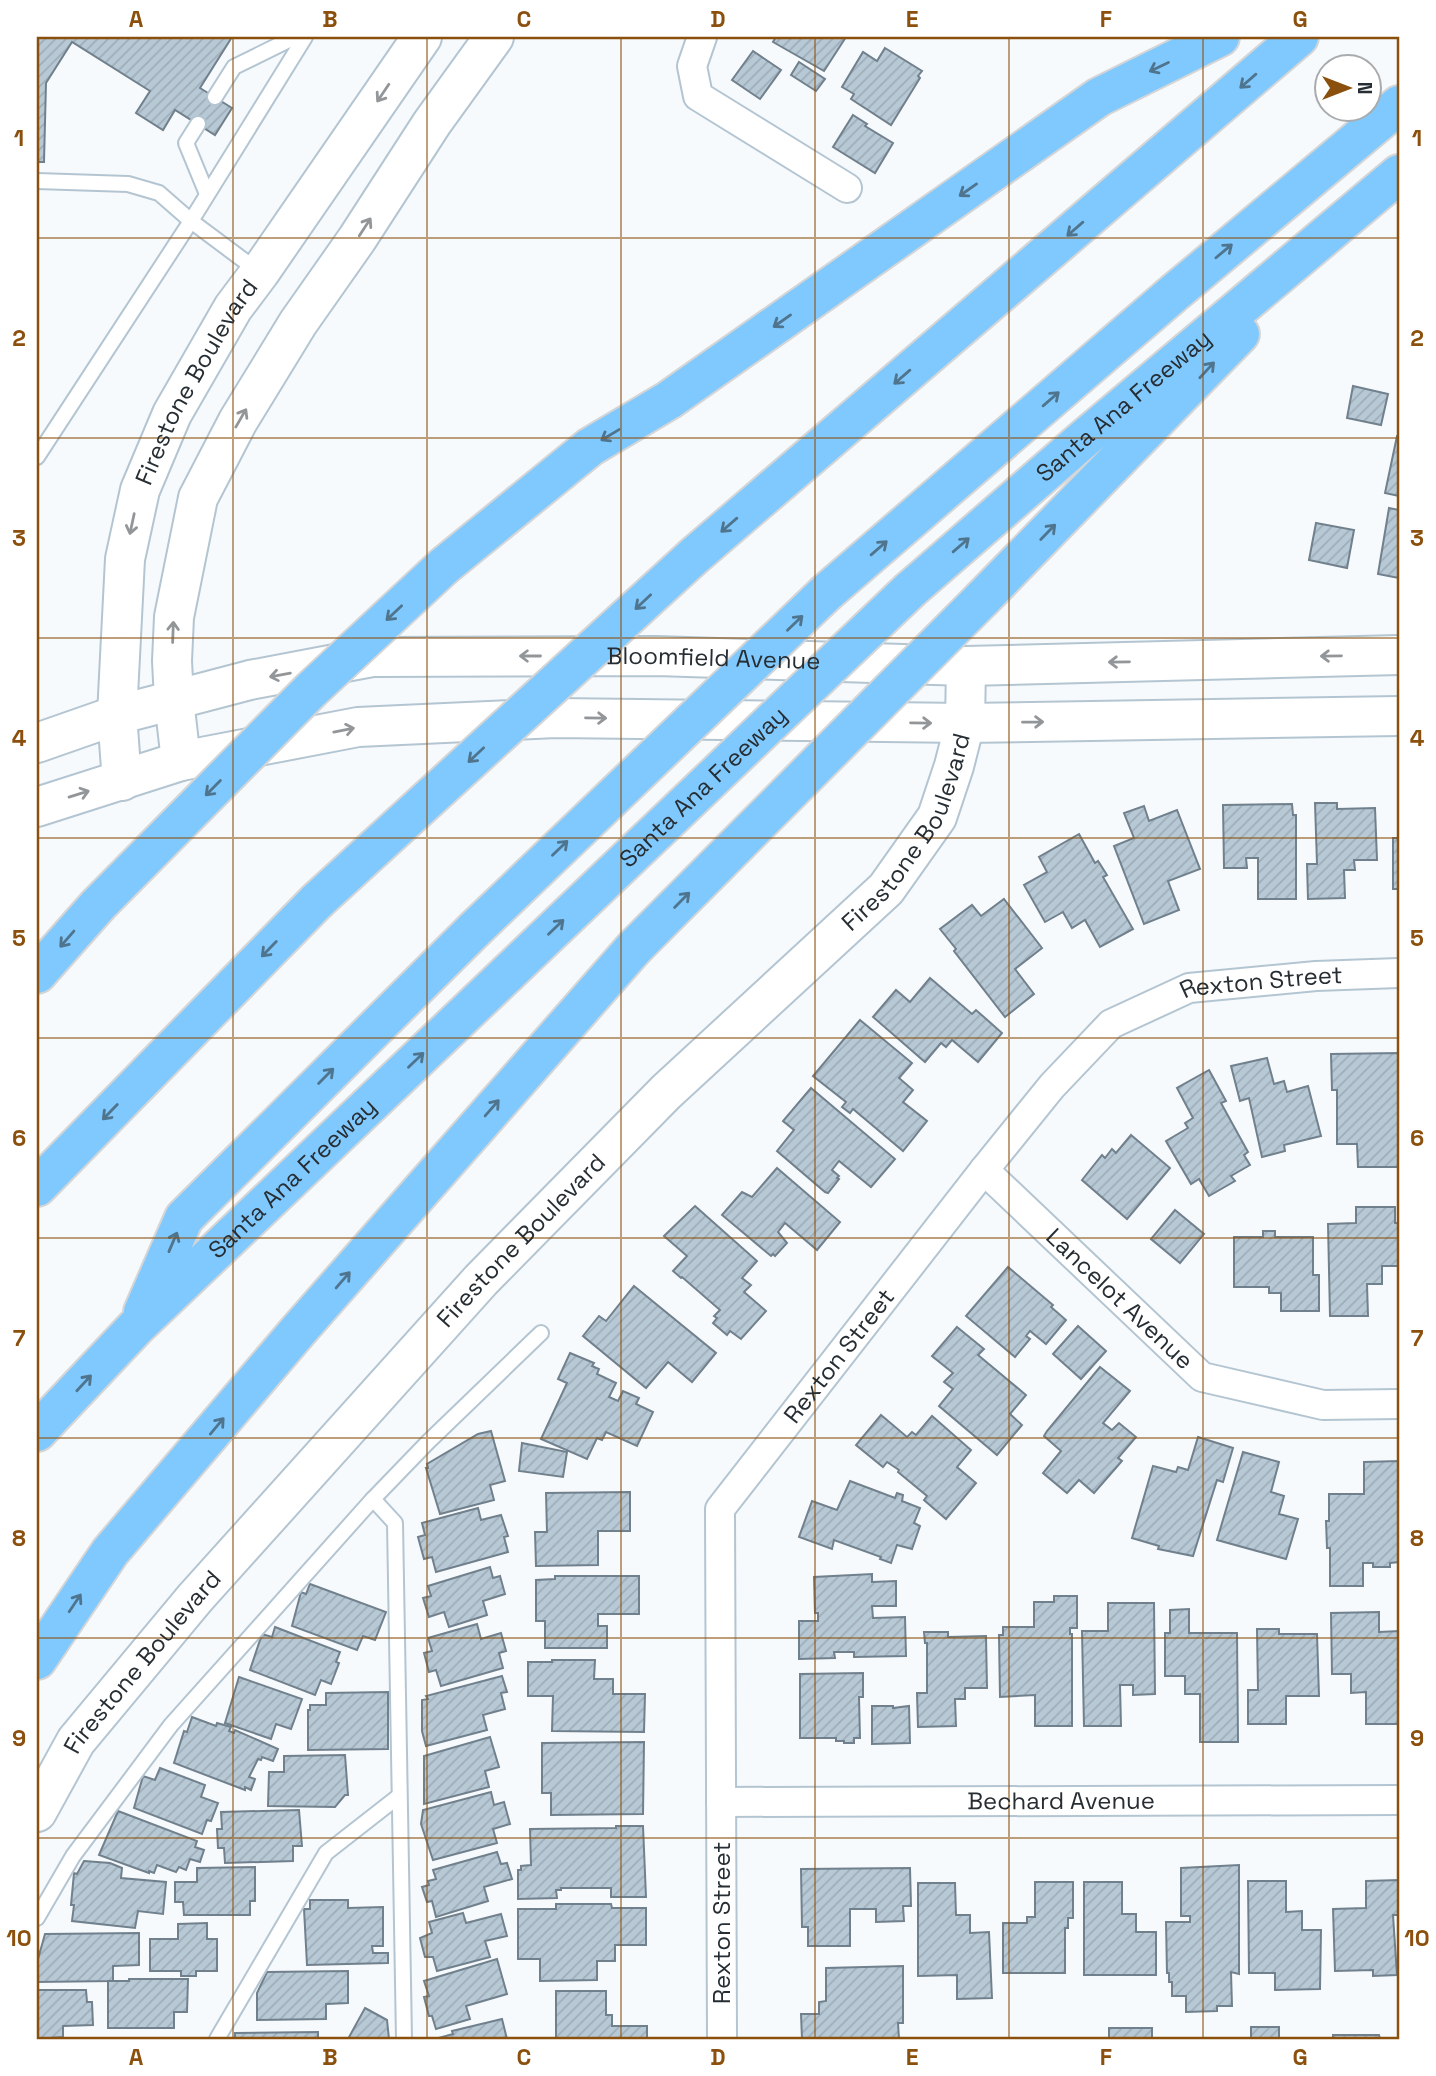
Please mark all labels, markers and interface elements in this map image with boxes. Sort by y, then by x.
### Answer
text: A [129,4,144,34]
text: B [322,4,338,34]
text: C [517,4,531,34]
text: D [710,4,726,34]
text: E [906,4,918,34]
text: F [1100,4,1112,34]
text: G [1292,4,1308,34]
north arrow [1314,52,1384,122]
one-way arrow [1149,61,1170,74]
one-way arrow [1239,73,1257,89]
text: N [1352,82,1377,94]
one-way arrow [376,83,390,102]
text: 1 [14,123,24,153]
text: 1 [1412,123,1422,153]
one-way arrow [959,183,978,197]
one-way arrow [357,218,372,237]
one-way arrow [1066,221,1084,237]
one-way arrow [1215,243,1233,259]
street label: Firestone Boulevard [128,273,264,489]
one-way arrow [773,314,793,328]
street label: Santa Ana Freeway [1029,322,1217,489]
text: 2 [12,323,26,353]
text: 2 [1410,323,1424,353]
one-way arrow [1199,361,1215,379]
one-way arrow [893,369,911,385]
one-way arrow [1042,391,1060,407]
one-way arrow [234,408,248,428]
one-way arrow [601,428,621,442]
one-way arrow [125,512,139,535]
one-way arrow [721,517,739,533]
text: 3 [12,523,26,553]
text: 3 [1410,523,1424,553]
one-way arrow [1039,524,1056,541]
one-way arrow [952,537,970,553]
one-way arrow [870,540,888,556]
one-way arrow [635,593,652,610]
one-way arrow [386,604,403,621]
one-way arrow [786,615,803,632]
one-way arrow [167,621,180,644]
street label: Bloomfield Avenue [607,640,821,676]
one-way arrow [519,649,542,663]
one-way arrow [1320,649,1343,663]
one-way arrow [1108,655,1131,669]
one-way arrow [269,668,292,682]
street label: Santa Ana Freeway [612,699,793,874]
one-way arrow [584,712,607,725]
one-way arrow [1021,715,1044,729]
one-way arrow [909,716,932,730]
text: 4 [12,723,27,753]
one-way arrow [332,723,355,736]
text: 4 [1410,723,1425,753]
street label: Firestone Boulevard [835,730,977,937]
one-way arrow [468,747,485,764]
one-way arrow [205,780,222,797]
one-way arrow [68,787,90,800]
one-way arrow [551,839,568,856]
one-way arrow [674,891,691,908]
one-way arrow [547,918,564,935]
text: 5 [12,923,26,953]
text: 5 [1410,923,1424,953]
one-way arrow [59,930,75,948]
one-way arrow [261,941,278,958]
street label: Rexton Street [1175,959,1343,1005]
one-way arrow [407,1052,424,1069]
one-way arrow [318,1068,335,1085]
street label: Santa Ana Freeway [201,1091,382,1265]
one-way arrow [484,1100,500,1118]
one-way arrow [102,1103,119,1120]
text: 6 [12,1123,26,1153]
text: 6 [1410,1123,1424,1153]
street label: Firestone Boulevard [430,1147,612,1334]
street label: Lancelot Avenue [1040,1221,1200,1376]
one-way arrow [167,1232,180,1253]
one-way arrow [335,1271,351,1289]
street label: Rexton Street [777,1282,901,1429]
text: 7 [13,1323,26,1353]
text: 7 [1411,1323,1424,1353]
one-way arrow [75,1375,92,1392]
one-way arrow [209,1417,225,1435]
text: 8 [12,1523,26,1553]
text: 8 [1410,1523,1424,1553]
street label: Firestone Boulevard [56,1563,228,1759]
one-way arrow [68,1594,82,1614]
text: 9 [12,1723,26,1753]
text: 9 [1410,1723,1424,1753]
street label: Bechard Avenue [967,1785,1155,1816]
street label: Rexton Street [706,1842,737,2004]
text: 10 [6,1923,32,1953]
text: 10 [1404,1923,1430,1953]
text: A [129,2042,144,2072]
text: B [322,2042,338,2072]
text: C [517,2042,531,2072]
text: D [710,2042,726,2072]
text: E [906,2042,918,2072]
text: F [1100,2042,1112,2072]
text: G [1292,2042,1308,2072]

